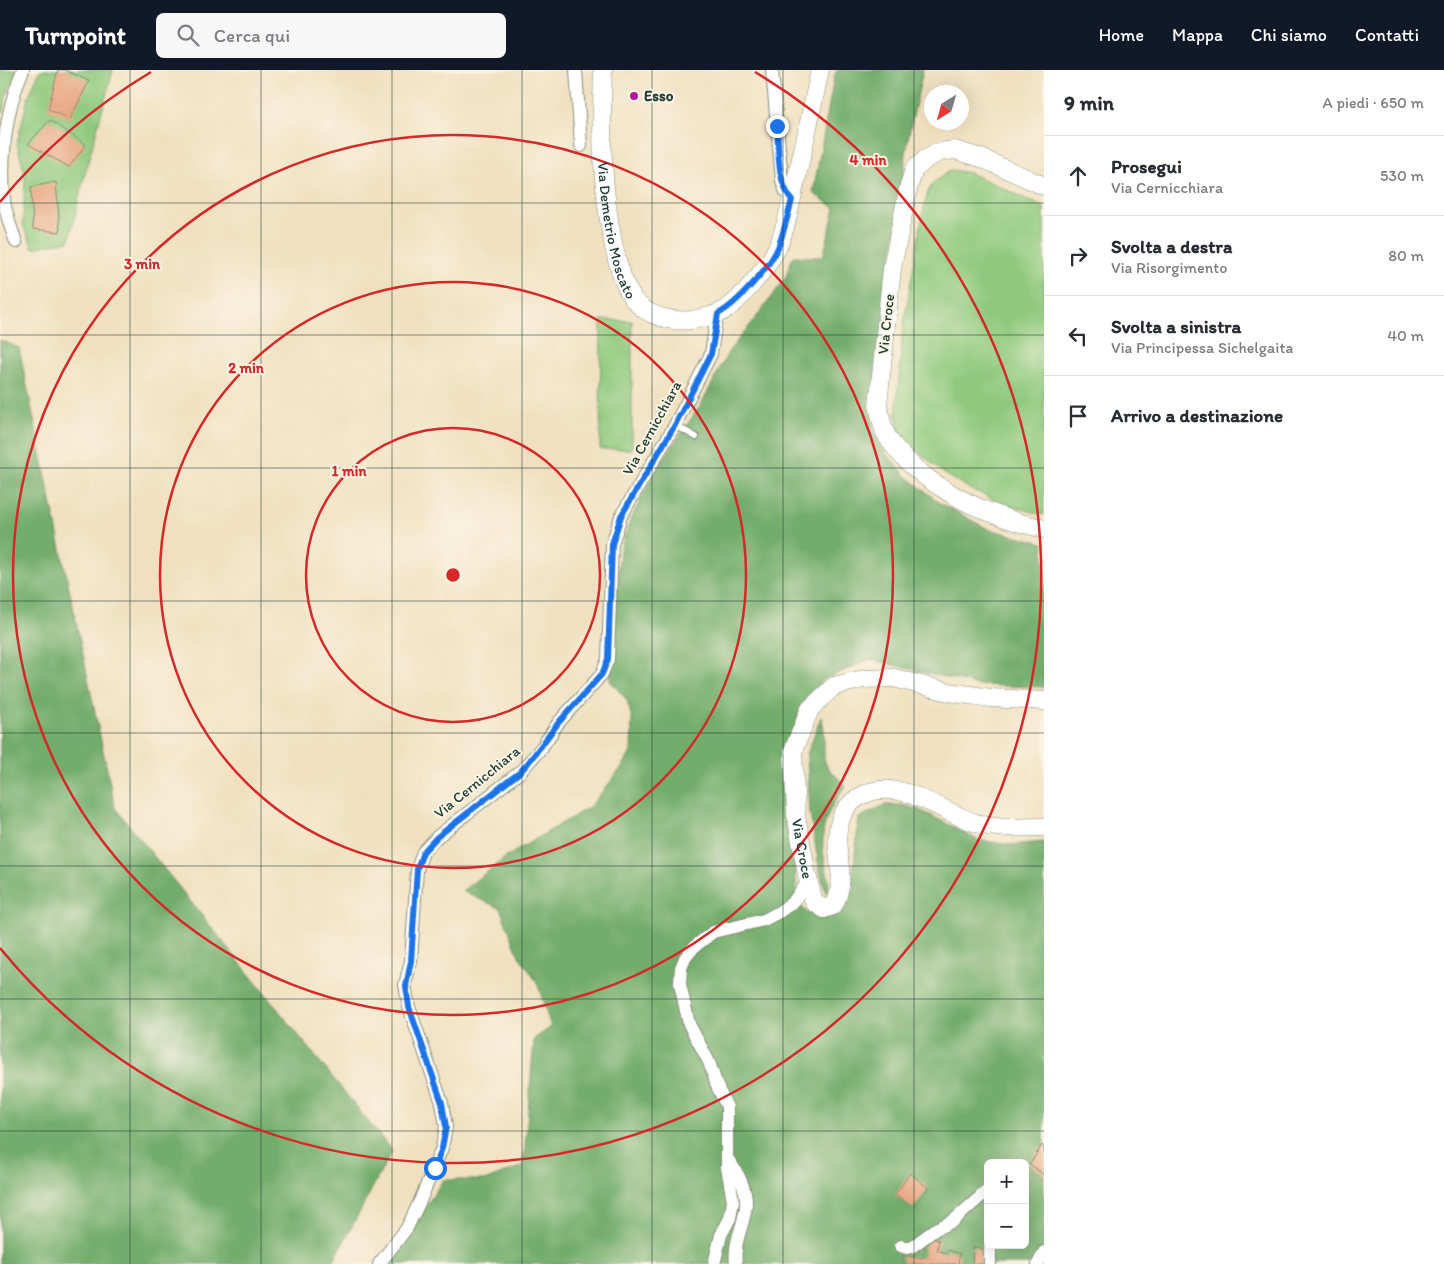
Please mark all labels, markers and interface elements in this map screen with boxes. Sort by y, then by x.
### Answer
search box [156,13,506,58]
text: Turnpoint [25,21,126,50]
icon: search [174,21,202,49]
text: Cerca qui [214,24,290,47]
text: Home [1099,24,1144,46]
text: Mappa [1172,24,1223,46]
text: Chi siamo [1251,24,1327,46]
text: Contatti [1355,24,1419,46]
north arrow [924,85,969,130]
place label: Esso [644,87,674,105]
marker: Esso [628,90,640,102]
text: 9 min [1064,90,1114,115]
text: A piedi · 650 m [1323,93,1424,112]
route end [766,115,789,138]
text: 4 min [850,151,887,169]
text: Prosegui [1111,155,1182,178]
street label: Via Demetrio Moscato [594,161,640,302]
icon: ahead [1064,162,1092,190]
text: 530 m [1380,166,1424,185]
text: Via Cernicchiara [1111,178,1223,197]
text: Svolta a destra [1111,235,1232,258]
icon: right [1064,242,1092,270]
text: 80 m [1388,246,1424,265]
text: 3 min [124,255,161,273]
text: Via Risorgimento [1111,258,1228,277]
street label: Via Croce [874,293,898,355]
text: Svolta a sinistra [1111,315,1241,338]
icon: left [1064,322,1092,350]
text: 40 m [1387,326,1424,345]
text: Via Principessa Sichelgaita [1111,338,1293,357]
text: 2 min [228,359,265,377]
street label: Via Cernicchiara [619,377,685,478]
icon: arrive [1064,402,1092,430]
text: Arrivo a destinazione [1111,404,1283,427]
text: 1 min [332,462,367,480]
centre of rings [444,566,462,584]
street label: Via Cernicchiara [430,742,524,822]
street label: Via Croce [788,817,817,881]
route start [424,1157,447,1180]
map controls [984,1159,1029,1249]
button: + [984,1159,1029,1204]
button: − [984,1204,1029,1249]

